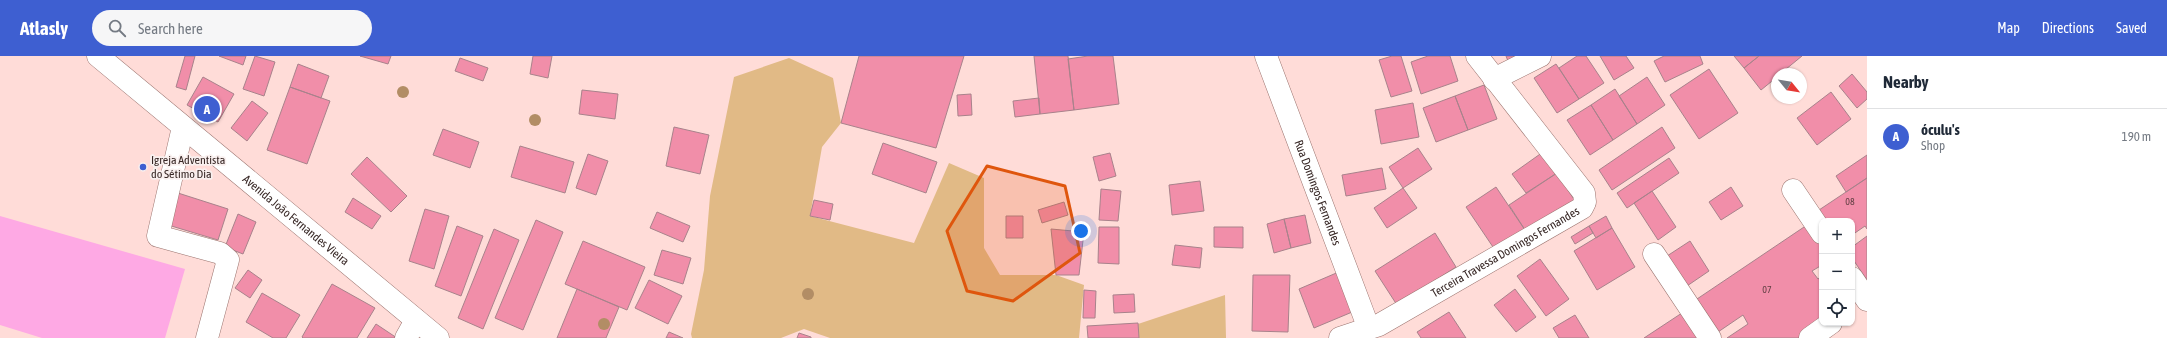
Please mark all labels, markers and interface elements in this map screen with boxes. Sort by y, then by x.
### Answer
search box [92,10,372,46]
text: Atlasly [20,17,68,39]
icon: search [106,17,128,39]
text: Search here [138,20,203,37]
text: Map [1997,20,2020,36]
text: Directions [2042,20,2094,36]
text: Saved [2116,20,2147,36]
north arrow [1771,68,1807,104]
text: Nearby [1883,72,1929,92]
pin: A [194,94,220,124]
text: óculu's [1921,121,1960,138]
text: A [1893,129,1899,144]
text: 190 m [2122,129,2151,144]
street label: Rua Domingos Fernandes [1291,138,1344,247]
text: Shop [1921,138,1945,153]
place label: Igreja Adventista do Sétimo Dia [151,153,225,181]
marker: Igreja Adventista do Sétimo Dia [138,162,148,172]
street label: Avenida João Fernandes Vieira [240,172,352,268]
house number: 08 [1845,196,1855,207]
street label: Terceira Travessa Domingos Fernandes [1429,204,1582,300]
map controls [1819,218,1855,326]
button: + [1819,218,1855,254]
your location [1071,221,1091,241]
button: − [1819,254,1855,290]
house number: 07 [1762,284,1772,295]
button: locate [1819,290,1855,326]

